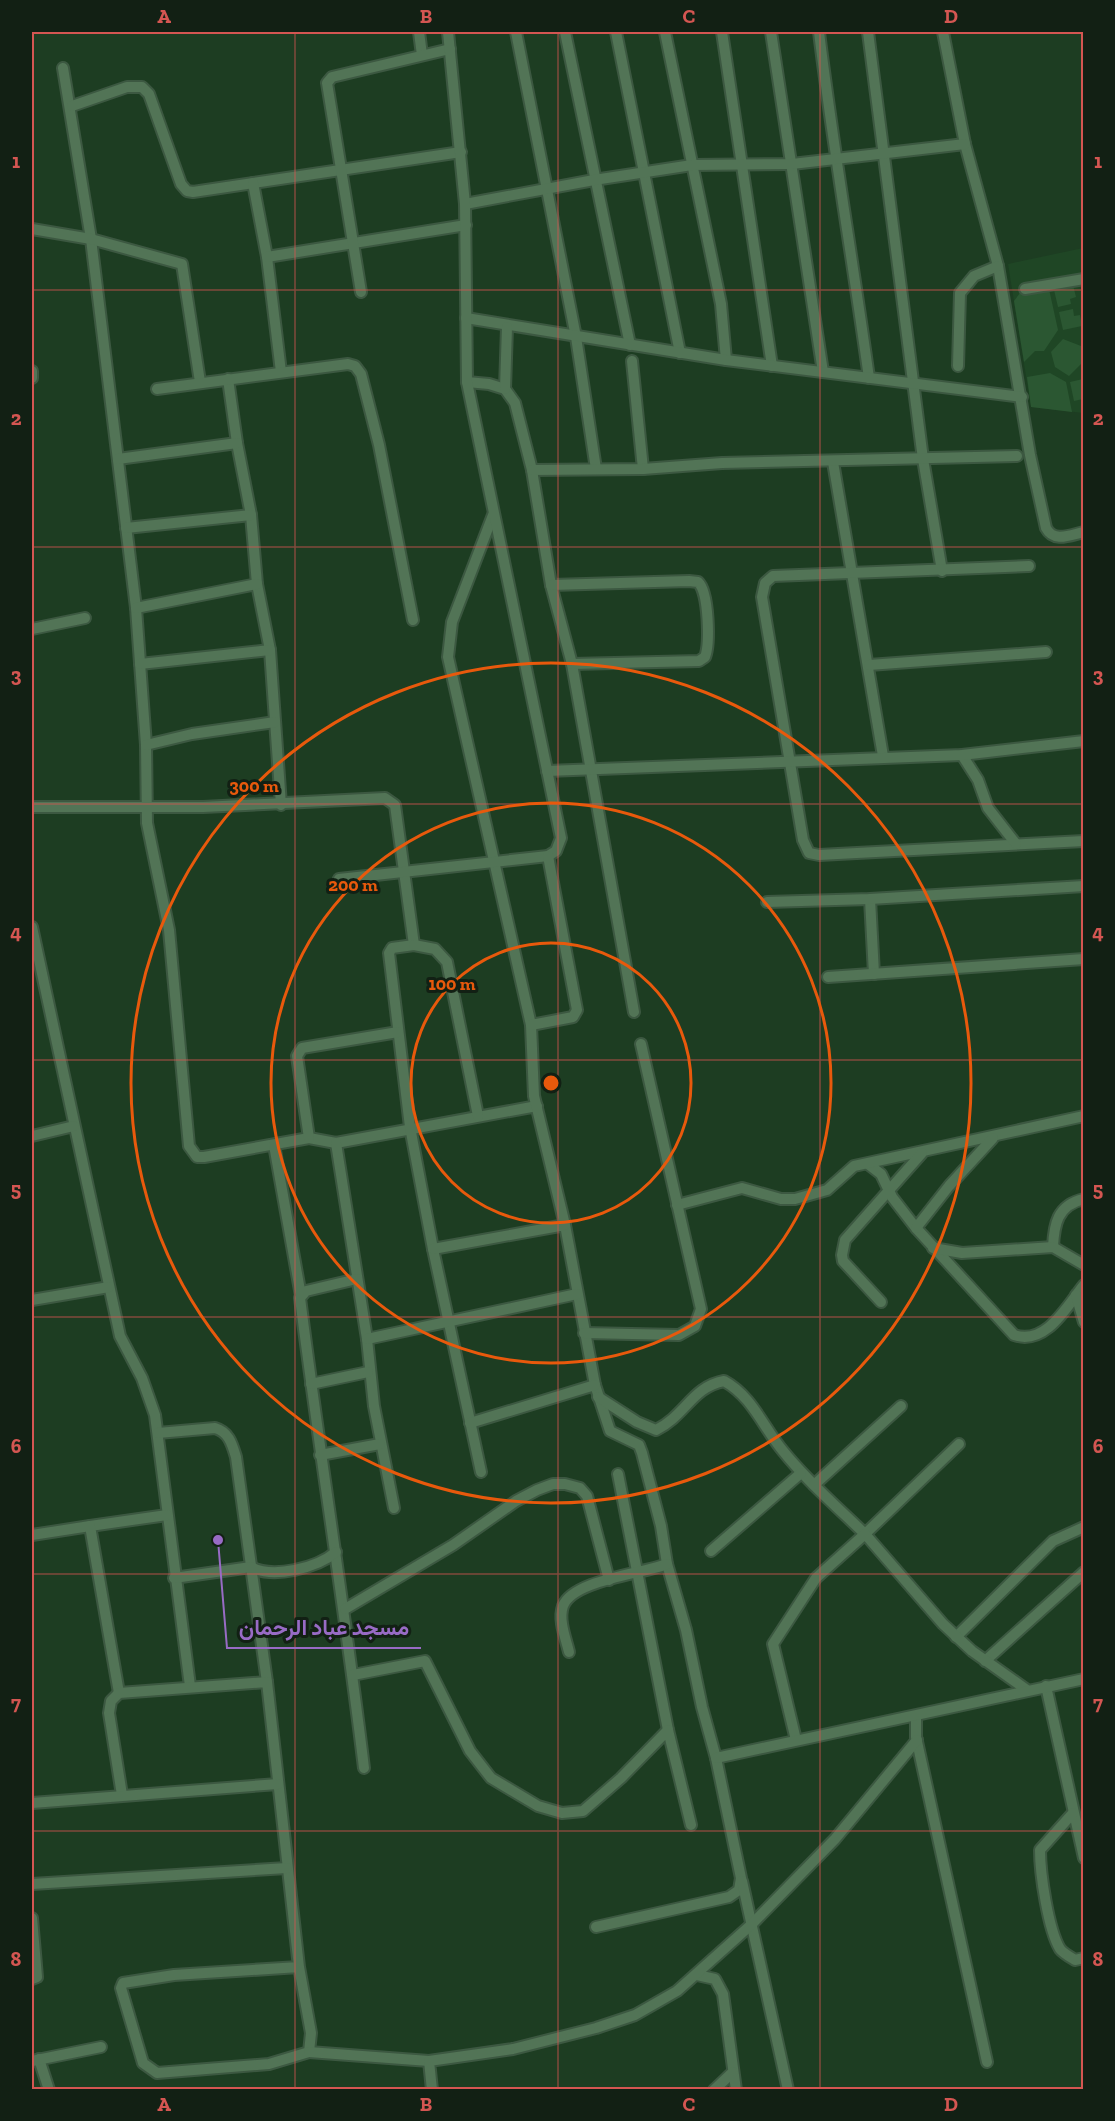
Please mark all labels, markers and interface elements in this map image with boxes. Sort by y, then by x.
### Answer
text: A [157,4,171,28]
text: B [420,4,432,28]
text: C [683,4,696,28]
text: D [944,4,958,28]
text: 1 [12,149,20,173]
text: 1 [1094,149,1102,173]
text: 2 [11,406,22,430]
text: 2 [1093,406,1104,430]
text: 3 [11,663,22,687]
text: 3 [1093,663,1104,687]
text: 300 m [229,775,279,797]
text: 200 m [328,874,378,896]
text: 4 [10,920,22,944]
text: 4 [1092,920,1104,944]
text: 100 m [428,973,476,995]
centre of rings [541,1073,561,1093]
text: 5 [11,1177,21,1201]
text: 5 [1093,1177,1103,1201]
text: 6 [11,1434,22,1458]
text: 6 [1093,1434,1104,1458]
callout: مسجد عباد الرحمان [227,1608,421,1648]
text: مسجد عباد الرحمان [239,1614,409,1641]
text: 7 [11,1691,21,1715]
text: 7 [1093,1691,1103,1715]
text: 8 [11,1947,22,1971]
text: 8 [1093,1947,1104,1971]
text: A [157,2092,171,2116]
text: B [420,2092,432,2116]
text: C [683,2092,696,2116]
text: D [944,2092,958,2116]

